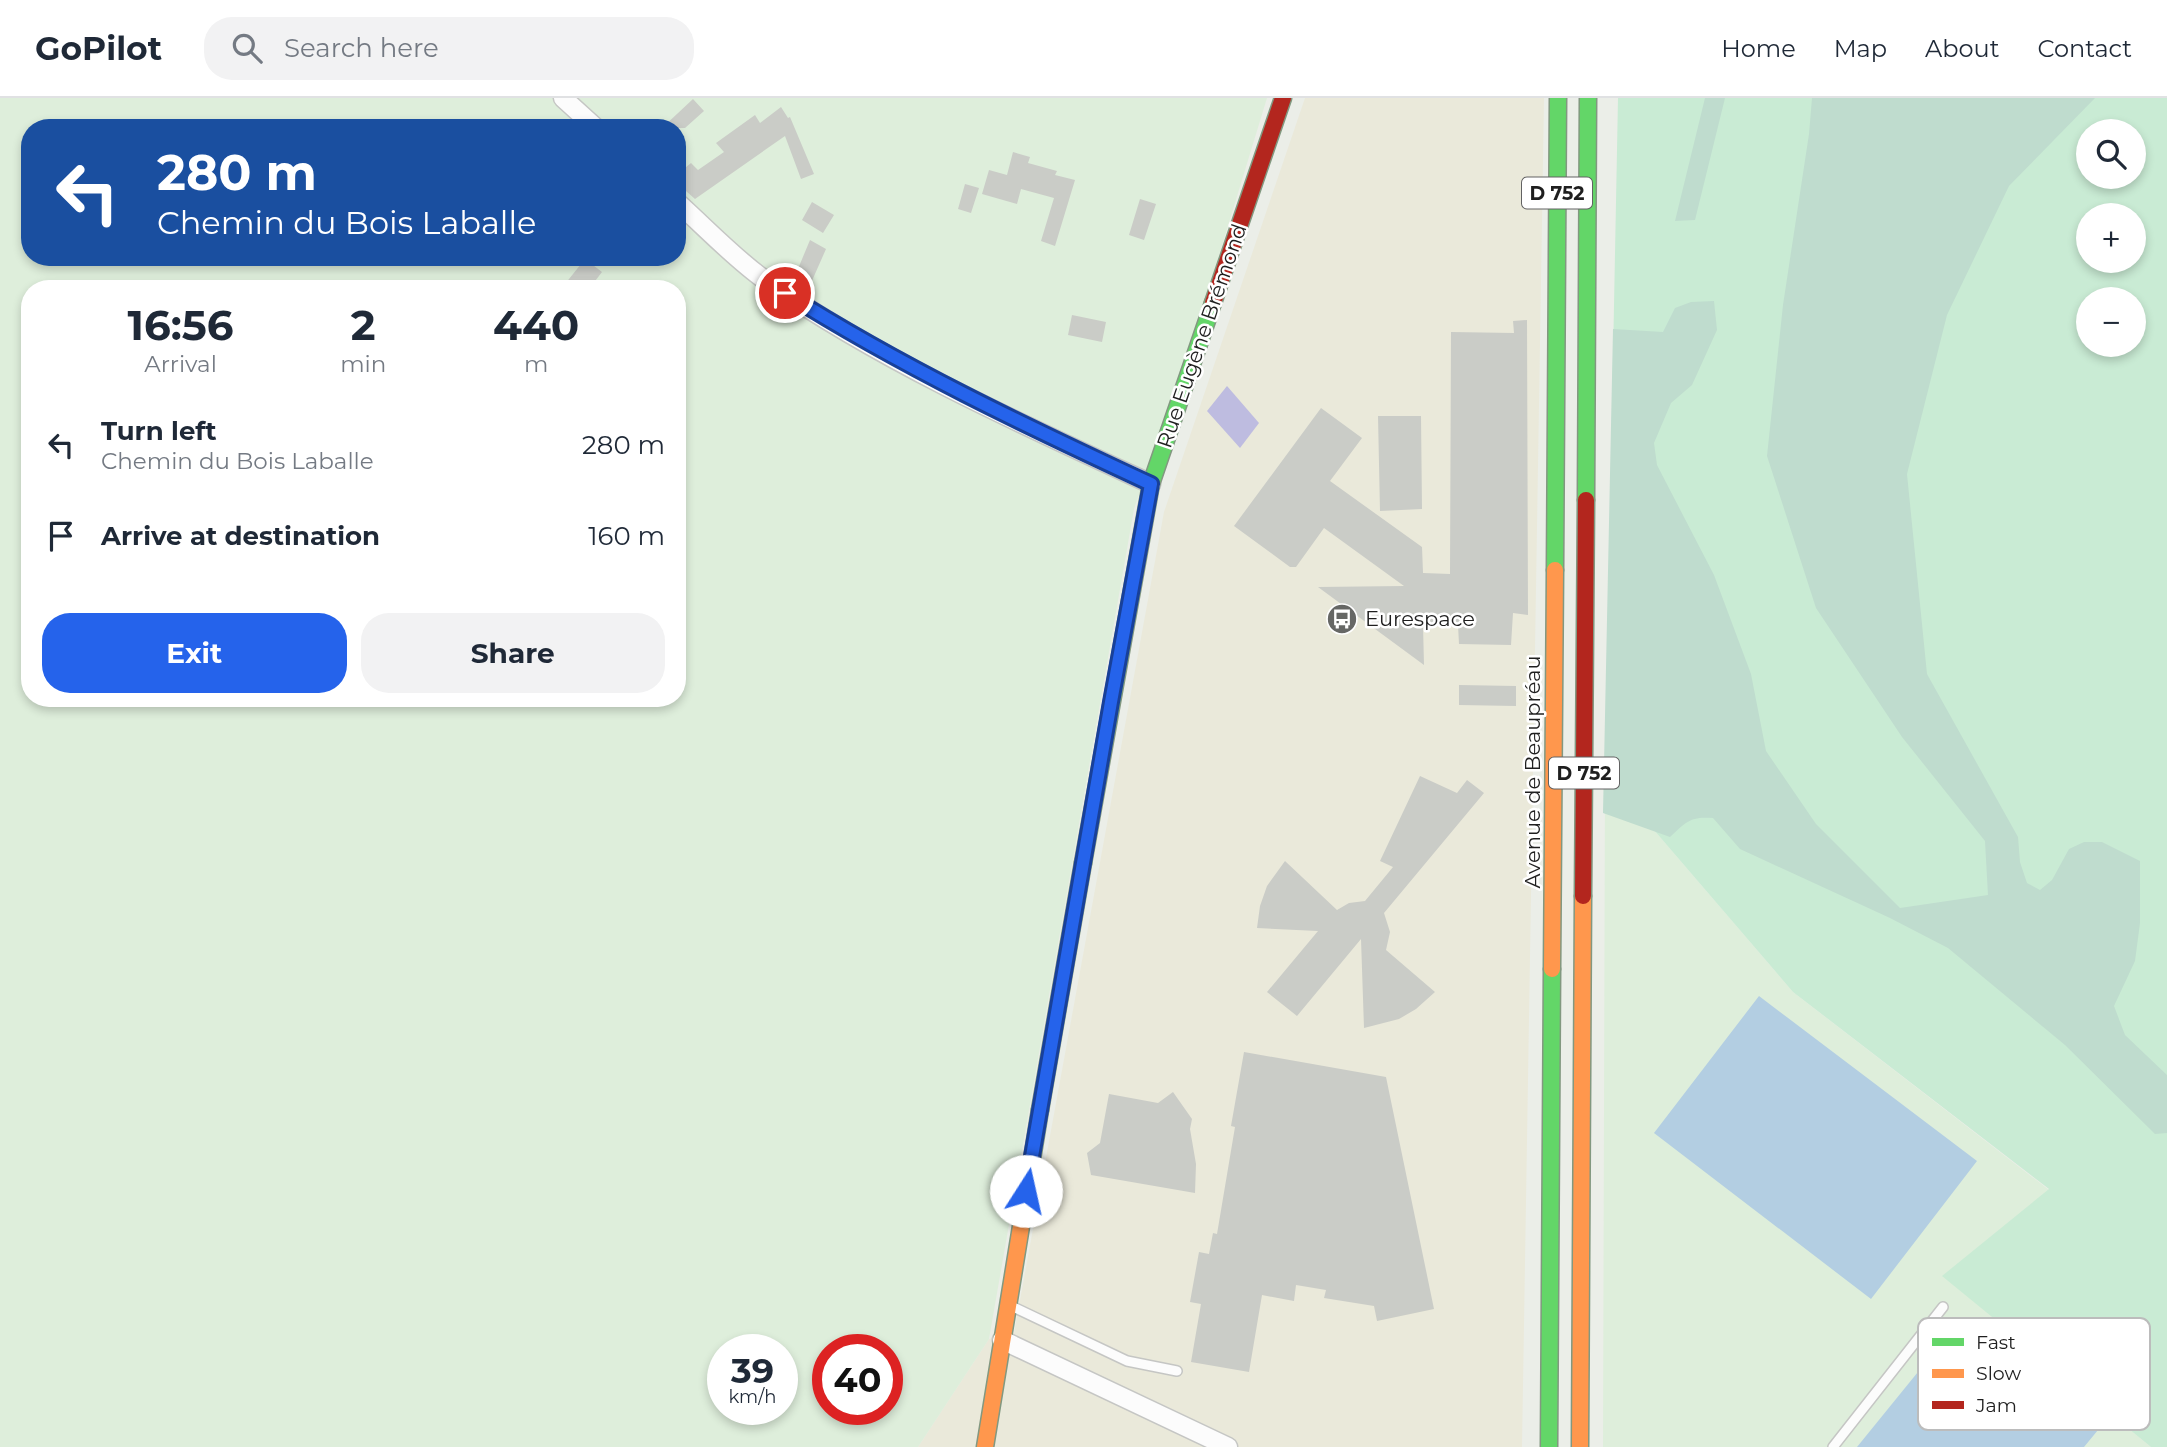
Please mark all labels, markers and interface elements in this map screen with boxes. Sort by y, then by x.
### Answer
search box [204,17,694,80]
text: GoPilot [35,28,162,68]
icon: search [228,29,266,67]
text: Search here [284,32,439,64]
text: Home [1721,34,1796,63]
text: Map [1834,34,1887,63]
text: About [1925,34,1999,63]
text: Contact [2037,34,2132,63]
map controls [2076,119,2146,357]
button: search [2076,119,2146,189]
text: 280 m [157,143,317,202]
icon: left [42,147,133,238]
road number: D 752 [1522,178,1592,208]
text: Chemin du Bois Laballe [157,203,536,242]
button: + [2076,203,2146,273]
street label: Rue Eugène Brémond [1151,220,1252,451]
pin [755,263,815,323]
icon: arrive [766,274,804,312]
button: − [2076,287,2146,357]
text: 16:56 [128,299,234,351]
text: 2 [351,299,376,351]
text: 440 [493,299,579,351]
text: Arrival [144,350,217,378]
text: min [340,350,386,378]
text: m [524,350,548,378]
text: Turn left [101,415,217,447]
icon: left [42,426,80,464]
text: 280 m [582,429,665,461]
text: Chemin du Bois Laballe [101,447,374,475]
icon: arrive [42,517,80,555]
text: Arrive at destination [101,520,380,552]
text: 160 m [588,520,665,552]
bus stop icon: Eurespace [1325,602,1359,636]
place label: Eurespace [1365,606,1475,631]
button: Exit [42,613,347,693]
button: Share [361,613,665,693]
street label: Avenue de Beaupréau [1520,655,1545,889]
road number: D 752 [1549,758,1619,788]
position arrow [989,1154,1063,1228]
legend [1918,1318,2150,1430]
text: Fast [1976,1331,2016,1354]
speed limit sign: 40 [812,1334,903,1425]
text: 39 [731,1349,774,1392]
text: Slow [1976,1362,2021,1385]
text: km/h [728,1386,777,1408]
text: Jam [1975,1394,2017,1417]

